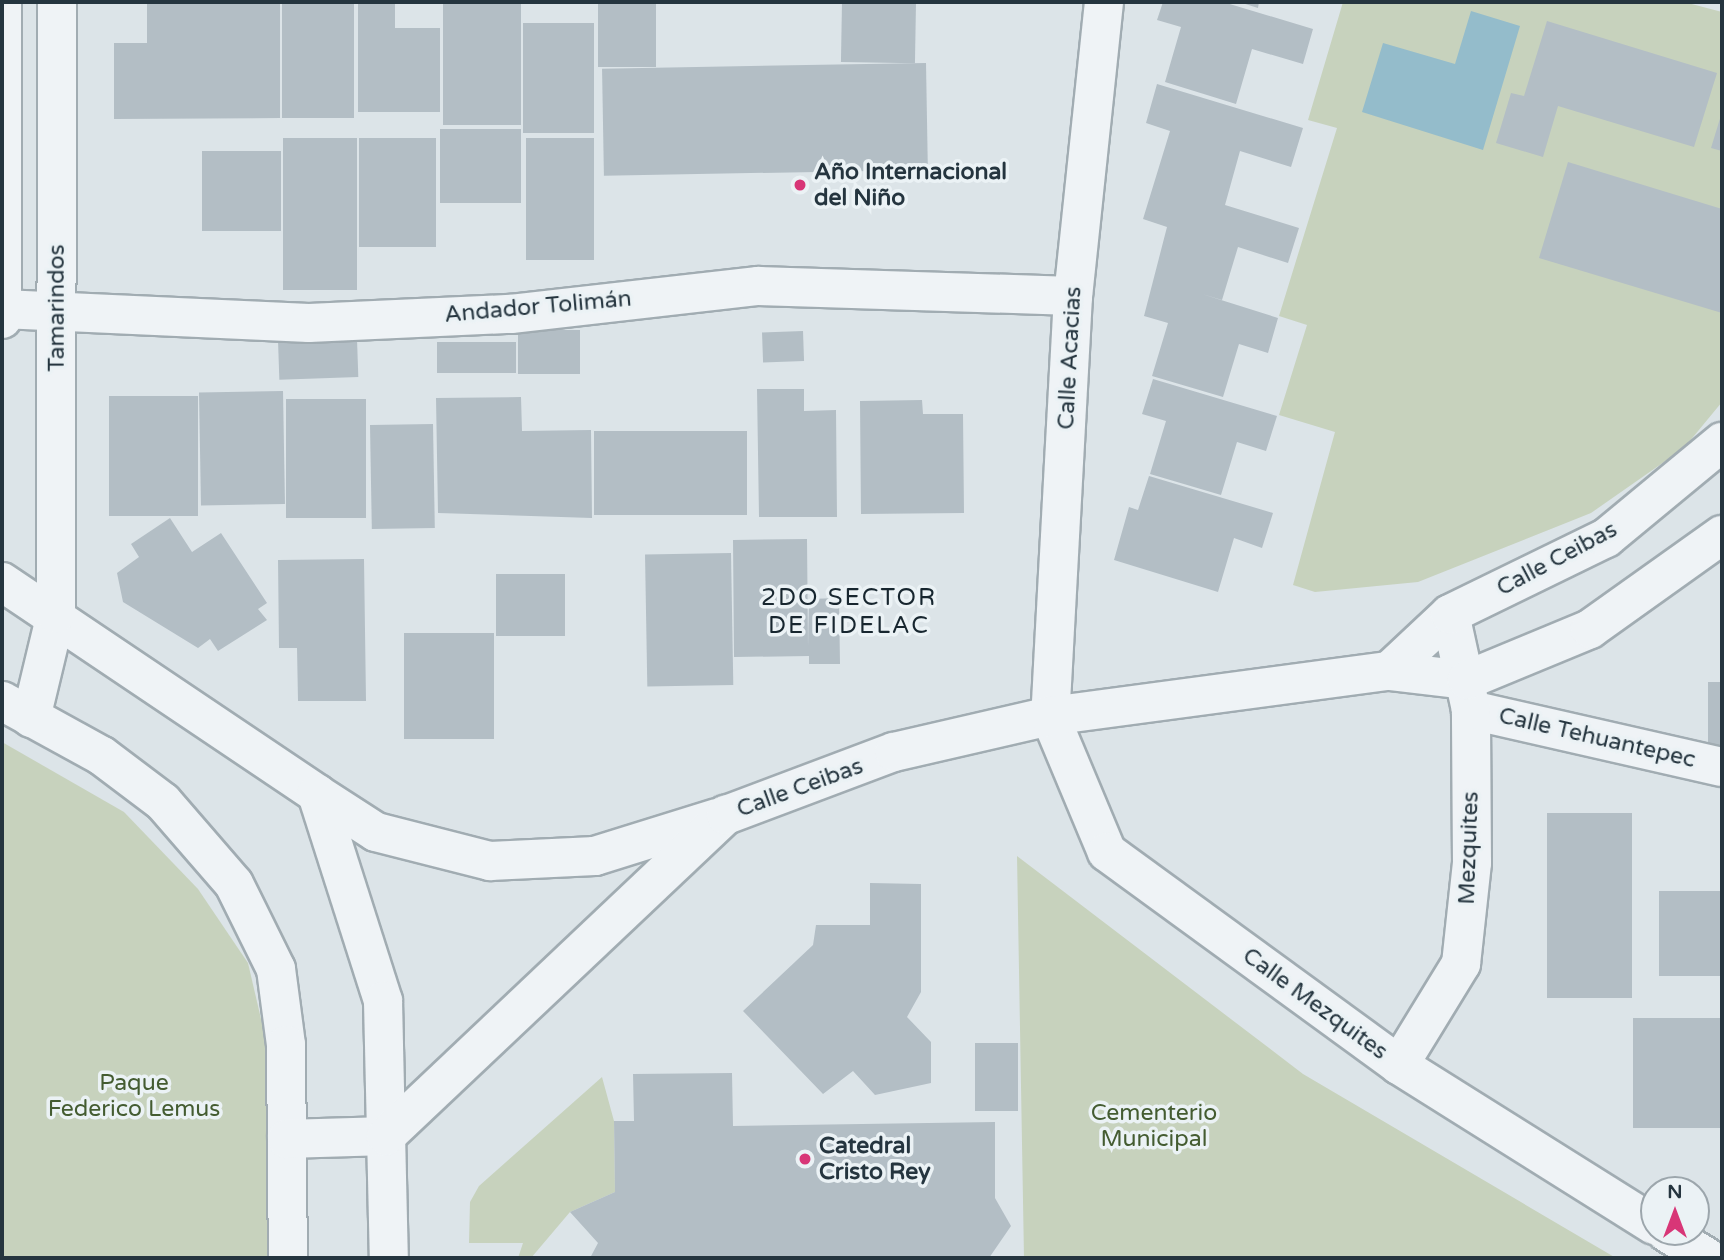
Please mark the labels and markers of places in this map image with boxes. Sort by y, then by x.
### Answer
place label: Año Internacional del Niño [814,158,1007,212]
marker: Año Internacional del Niño [792,177,808,193]
place label: Catedral Cristo Rey [819,1132,931,1186]
marker: Catedral Cristo Rey [797,1151,813,1167]

